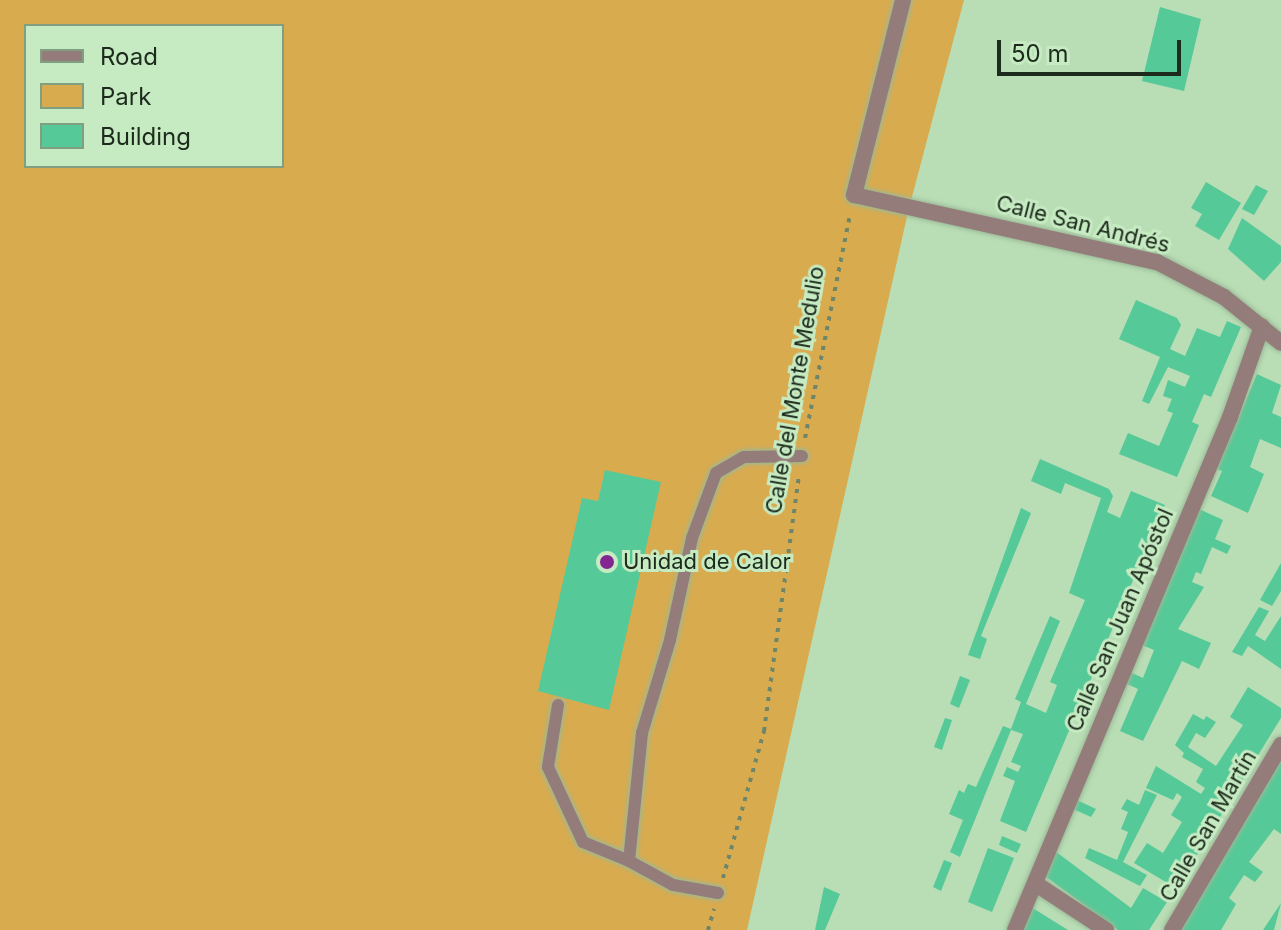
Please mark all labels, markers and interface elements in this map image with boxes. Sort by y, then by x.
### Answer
legend [24,24,284,168]
scale bar [1001,24,1185,74]
text: 50 m [1011,39,1069,68]
text: Road [100,42,158,71]
text: Park [100,82,151,111]
text: Building [100,122,191,151]
street label: Calle San Andrés [994,190,1172,258]
street label: Calle del Monte Medulio [760,264,830,516]
street label: Calle San Juan Apóstol [1061,504,1179,736]
place label: Unidad de Calor [623,549,791,575]
marker: Unidad de Calor [598,553,616,571]
street label: Calle San Martín [1154,746,1262,906]

